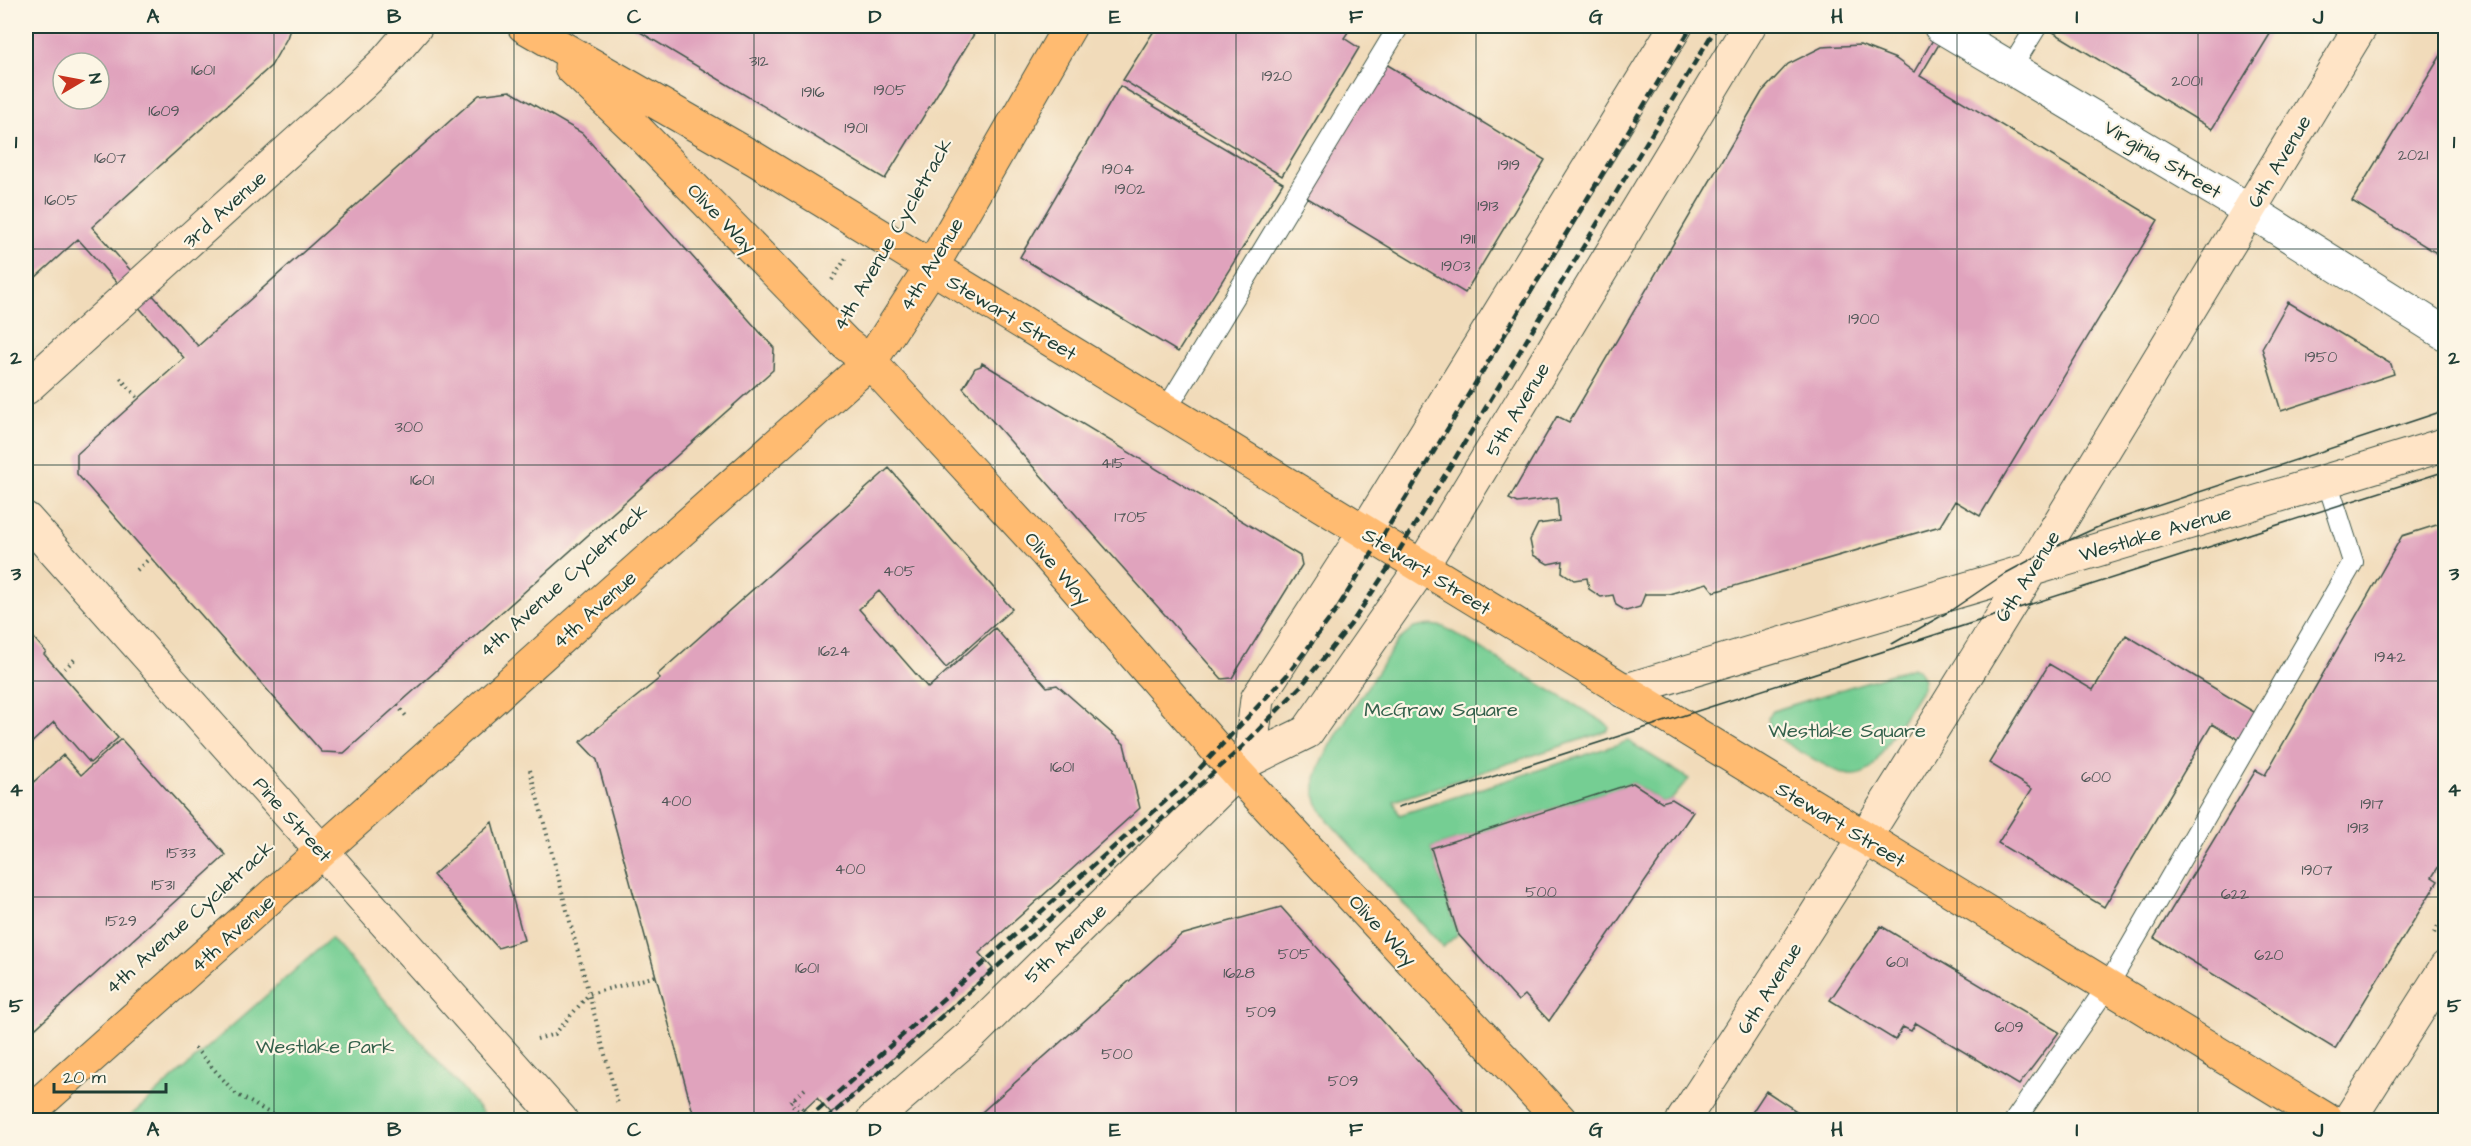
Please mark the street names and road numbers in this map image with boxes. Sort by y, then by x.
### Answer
street label: 6th Avenue [2241,110,2319,213]
street label: Virginia Street [2098,114,2227,207]
street label: 4th Avenue Cycletrack [827,133,957,335]
street label: 3rd Avenue [176,164,273,255]
street label: Olive Way [680,177,762,261]
street label: 4th Avenue [894,213,968,315]
street label: Stewart Street [941,268,1082,368]
street label: 5th Avenue [1479,357,1557,462]
street label: 4th Avenue Cycletrack [474,498,652,662]
street label: Westlake Avenue [2076,499,2235,569]
street label: Stewart Street [1357,521,1496,623]
street label: 6th Avenue [1989,525,2067,628]
street label: Olive Way [1017,526,1097,612]
street label: 4th Avenue [547,565,641,653]
street label: Pine Street [246,771,338,869]
street label: Stewart Street [1770,775,1911,875]
street label: 4th Avenue Cycletrack [100,835,278,999]
street label: 4th Avenue [185,889,279,977]
street label: Olive Way [1341,889,1423,973]
street label: 5th Avenue [1018,897,1113,990]
street label: 6th Avenue [1731,937,1809,1040]

